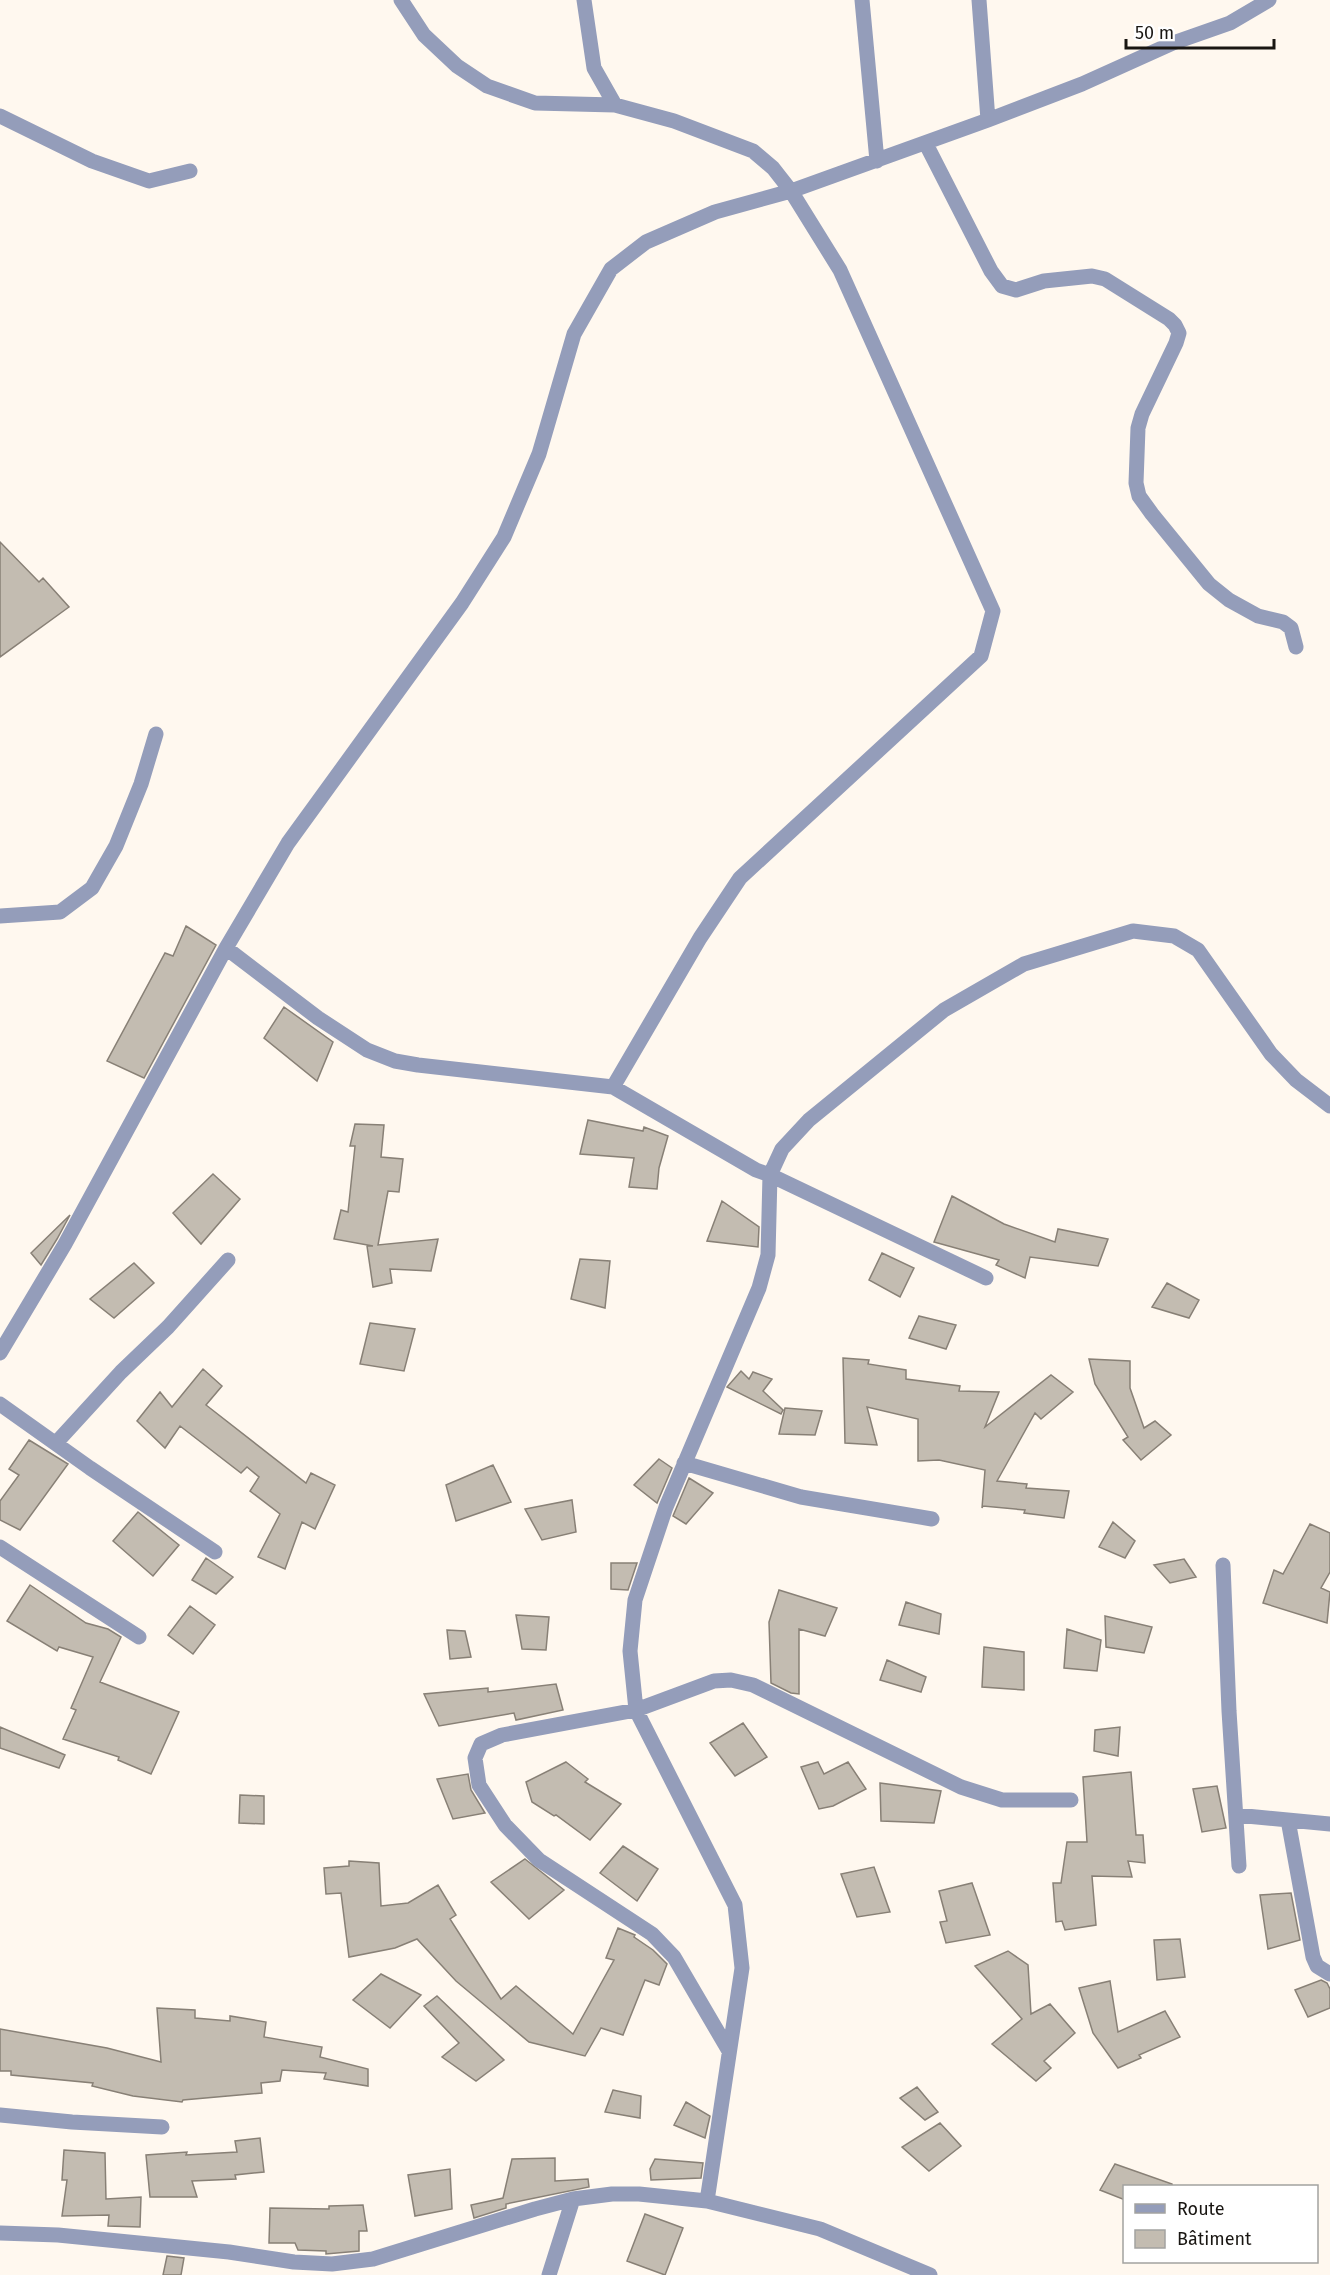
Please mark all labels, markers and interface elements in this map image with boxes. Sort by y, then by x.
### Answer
scale bar [1126,12,1274,50]
text: 50 m [1135,22,1174,44]
legend [1123,2185,1318,2263]
text: Route [1177,2198,1225,2220]
text: Bâtiment [1177,2228,1252,2250]

